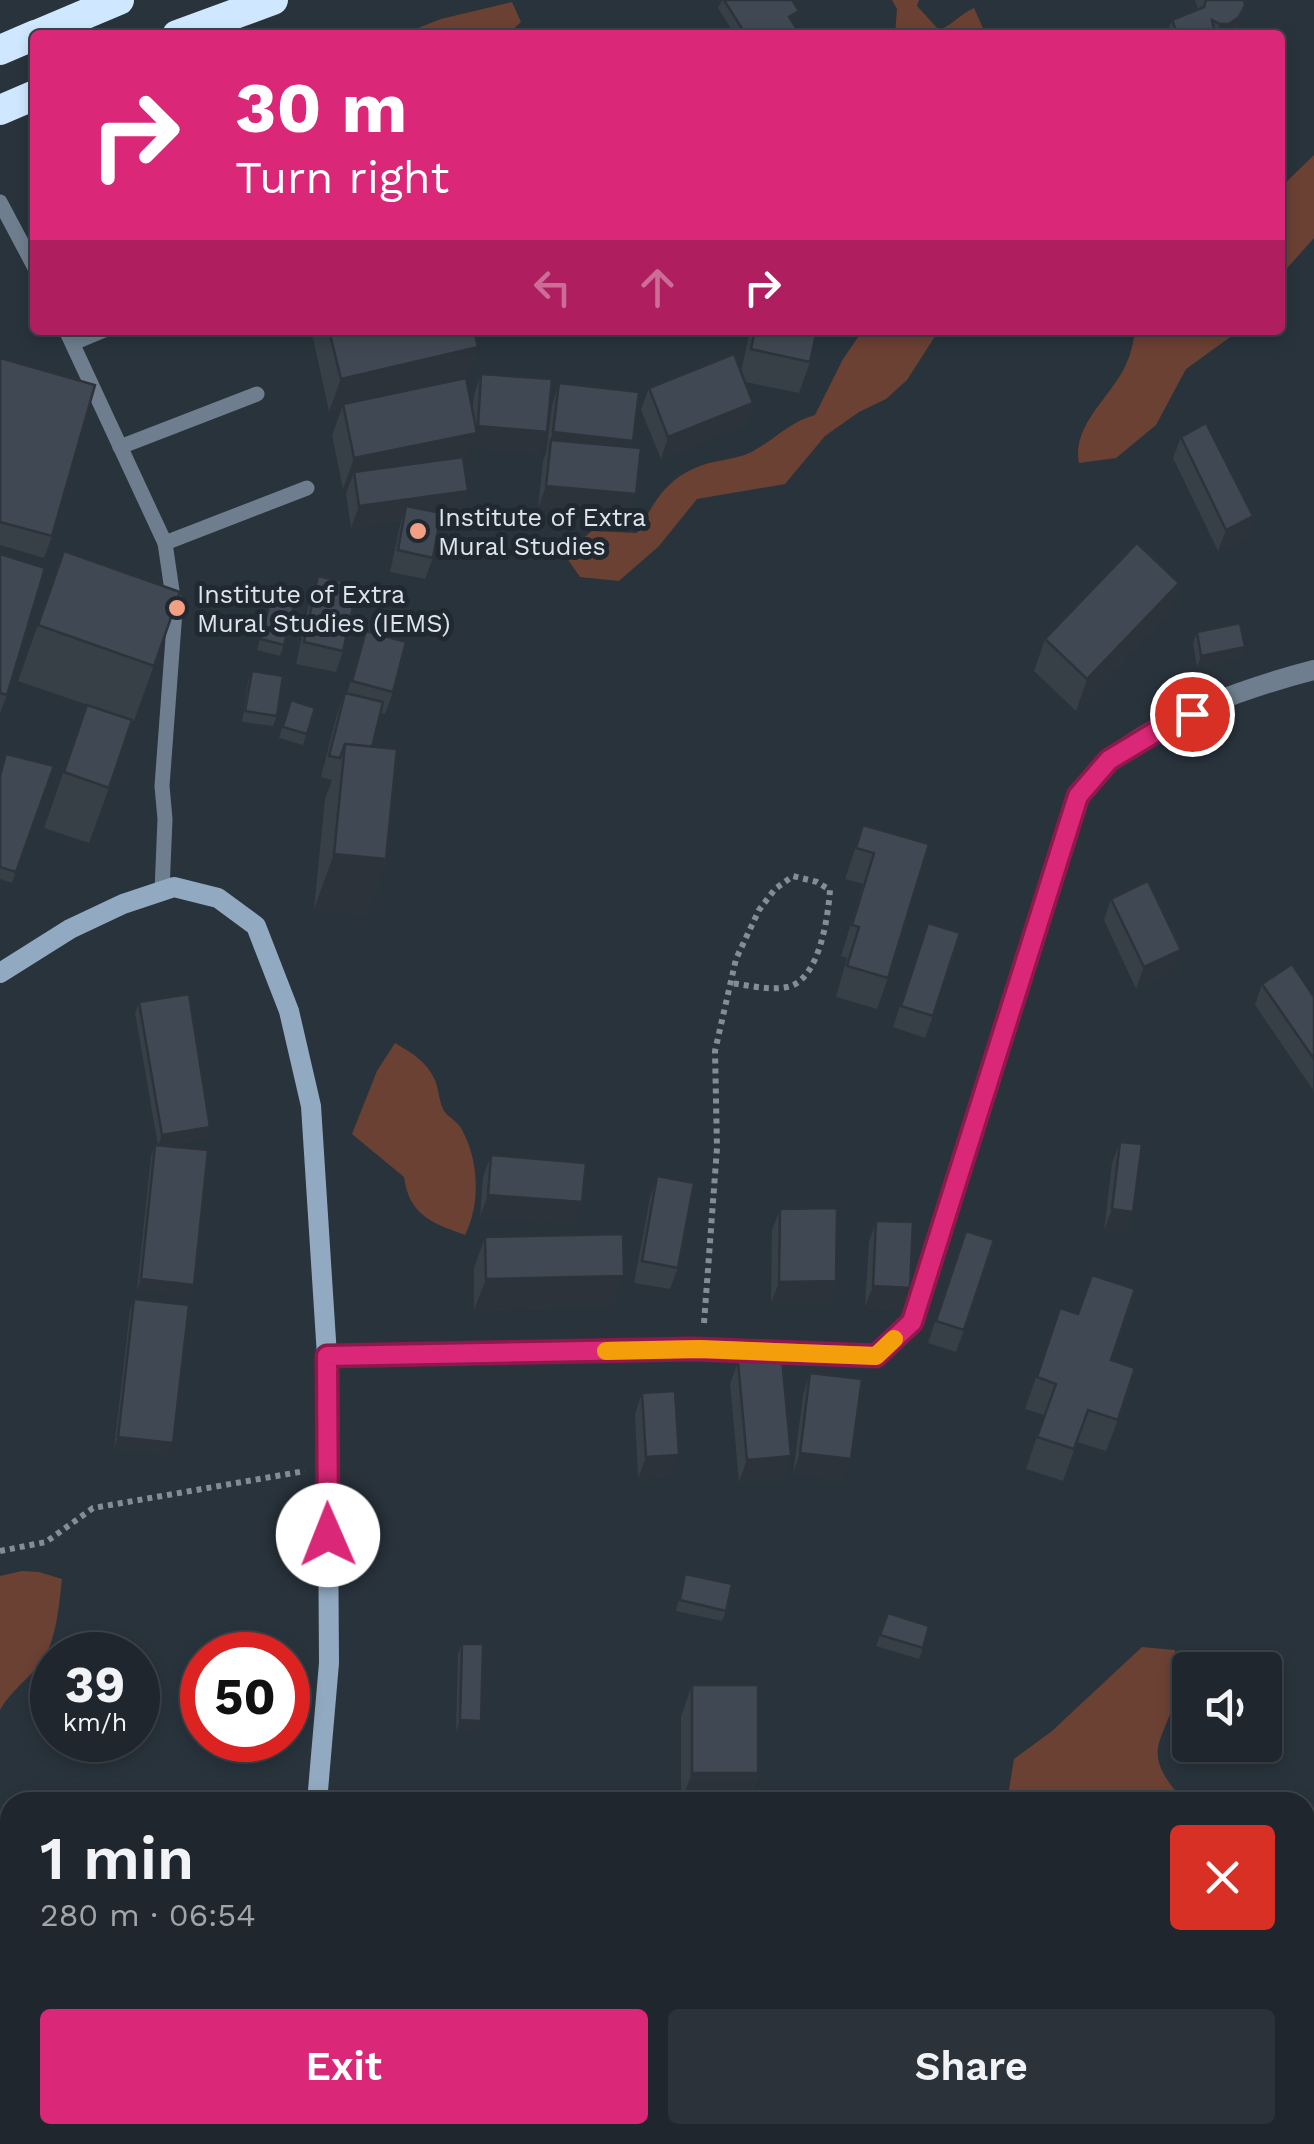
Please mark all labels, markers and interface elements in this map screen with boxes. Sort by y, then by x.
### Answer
text: 30 m [235,67,407,149]
icon: right [70,70,200,200]
text: Turn right [235,151,449,204]
icon: left [525,260,580,315]
icon: ahead [630,260,685,315]
icon: right [735,260,790,315]
place label: Institute of Extra Mural Studies [438,503,646,561]
marker: Institute of Extra Mural Studies [407,520,429,542]
place label: Institute of Extra Mural Studies (IEMS) [197,580,450,638]
marker: Institute of Extra Mural Studies (IEMS) [166,597,188,619]
pin [1150,672,1235,757]
icon: arrive [1165,687,1220,742]
position arrow [276,1483,380,1587]
speed limit sign: 50 [180,1632,310,1762]
map controls [1172,1652,1282,1762]
button: sound [1172,1652,1282,1762]
text: 39 [65,1655,125,1714]
text: km/h [63,1708,127,1737]
text: 1 min [40,1823,194,1894]
button: close [1170,1825,1275,1930]
text: 280 m · 06:54 [40,1896,256,1934]
button: Exit [40,2009,648,2124]
button: Share [668,2009,1275,2124]

